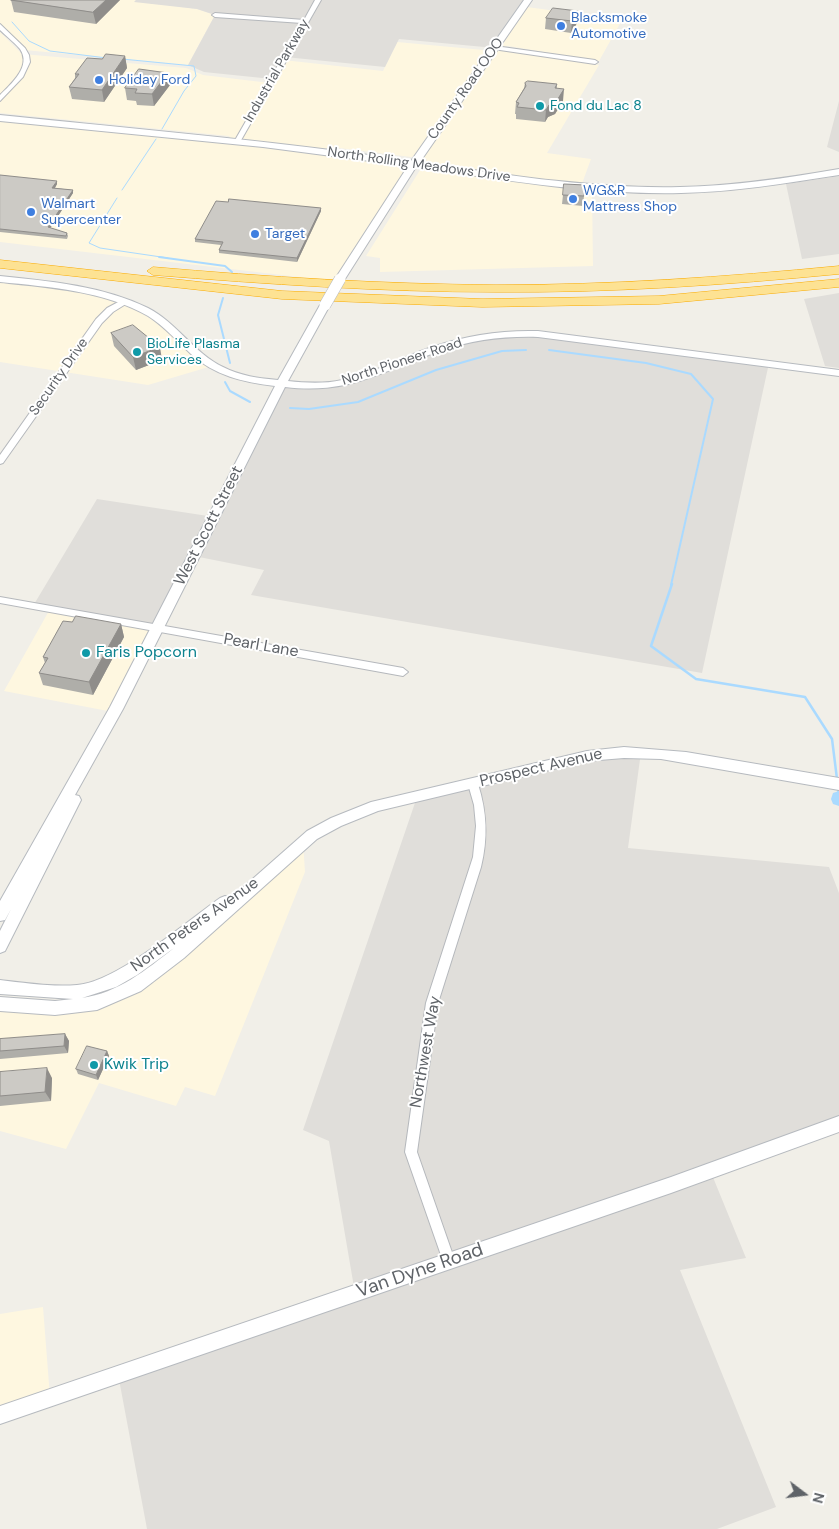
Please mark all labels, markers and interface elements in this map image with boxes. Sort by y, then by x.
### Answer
place label: Blacksmoke Automotive [571,10,647,42]
street label: Industrial Parkway [241,16,313,126]
marker: Blacksmoke Automotive [555,20,567,32]
street label: County Road OOO [425,35,507,143]
place label: Holiday Ford [109,72,190,88]
marker: Holiday Ford [93,74,105,86]
place label: Fond du Lac 8 [550,98,642,114]
marker: Fond du Lac 8 [534,100,546,112]
street label: North Rolling Meadows Drive [326,144,512,186]
place label: WG&R Mattress Shop [583,183,677,216]
marker: WG&R Mattress Shop [567,193,579,205]
place label: Walmart Supercenter [41,196,121,228]
marker: Walmart Supercenter [25,206,37,218]
place label: Target [265,226,305,242]
marker: Target [249,228,261,240]
street label: Security Drive [26,335,92,419]
street label: North Pioneer Road [340,335,464,389]
place label: BioLife Plasma Services [147,336,240,368]
marker: BioLife Plasma Services [131,346,143,358]
street label: West Scott Street [171,463,247,589]
street label: Pearl Lane [222,630,300,662]
place label: Faris Popcorn [96,643,197,663]
marker: Faris Popcorn [80,647,92,659]
street label: Prospect Avenue [478,745,604,791]
street label: North Peters Avenue [127,874,263,976]
street label: Northwest Way [407,995,445,1109]
place label: Kwik Trip [104,1055,169,1075]
marker: Kwik Trip [88,1059,100,1071]
street label: Van Dyne Road [354,1239,486,1303]
north arrow [779,1469,829,1519]
text: N [808,1491,829,1505]

